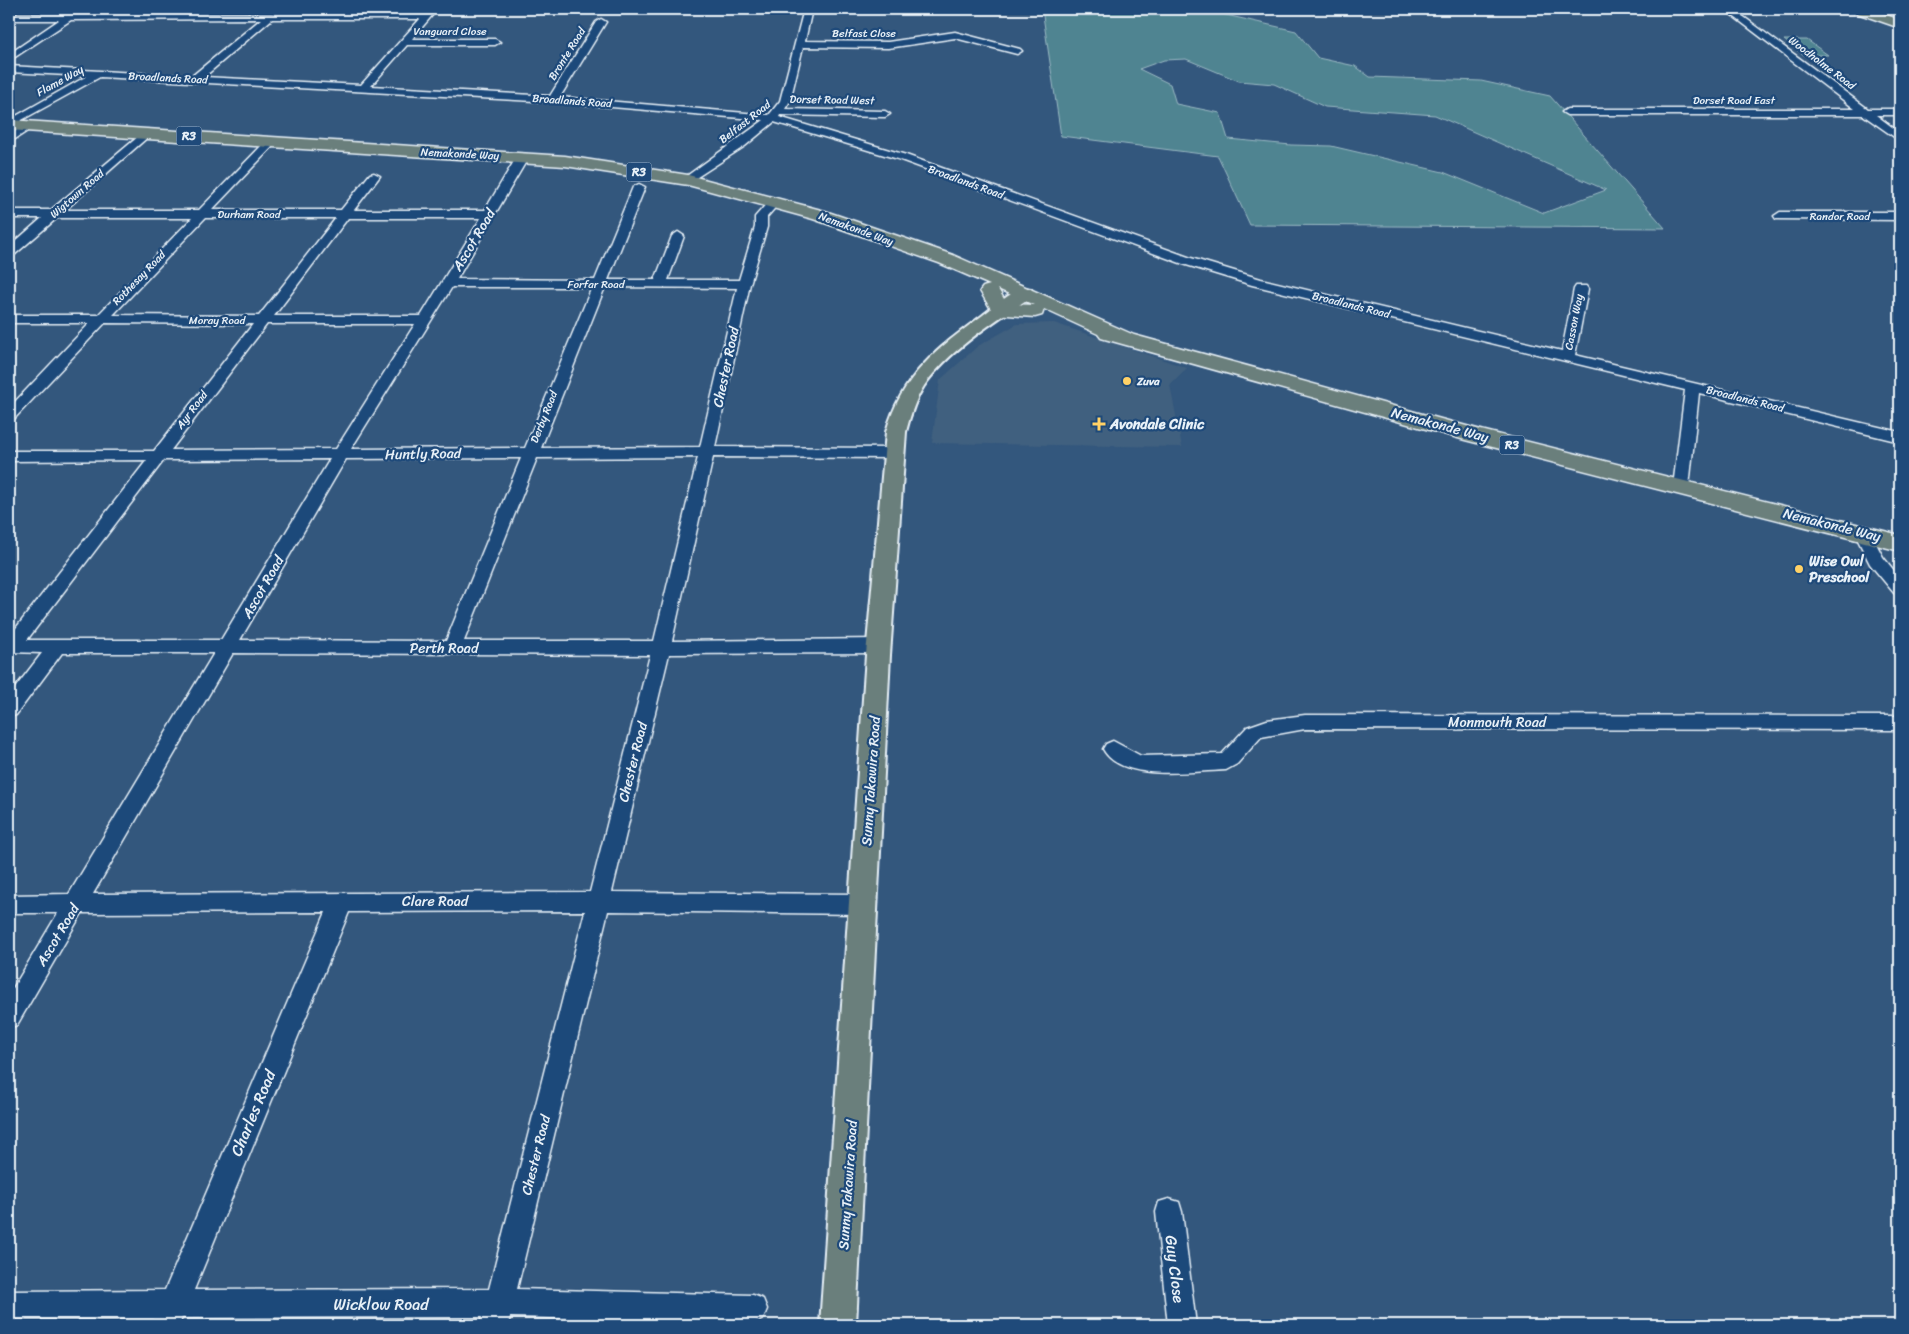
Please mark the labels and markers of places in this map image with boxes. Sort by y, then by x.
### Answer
place label: Zuva [1136,372,1160,391]
marker: Zuva [1121,375,1133,387]
place label: Avondale Clinic [1109,412,1205,437]
marker: Avondale Clinic [1092,417,1106,431]
place label: Wise Owl Preschool [1809,549,1870,590]
marker: Wise Owl Preschool [1793,563,1805,575]

